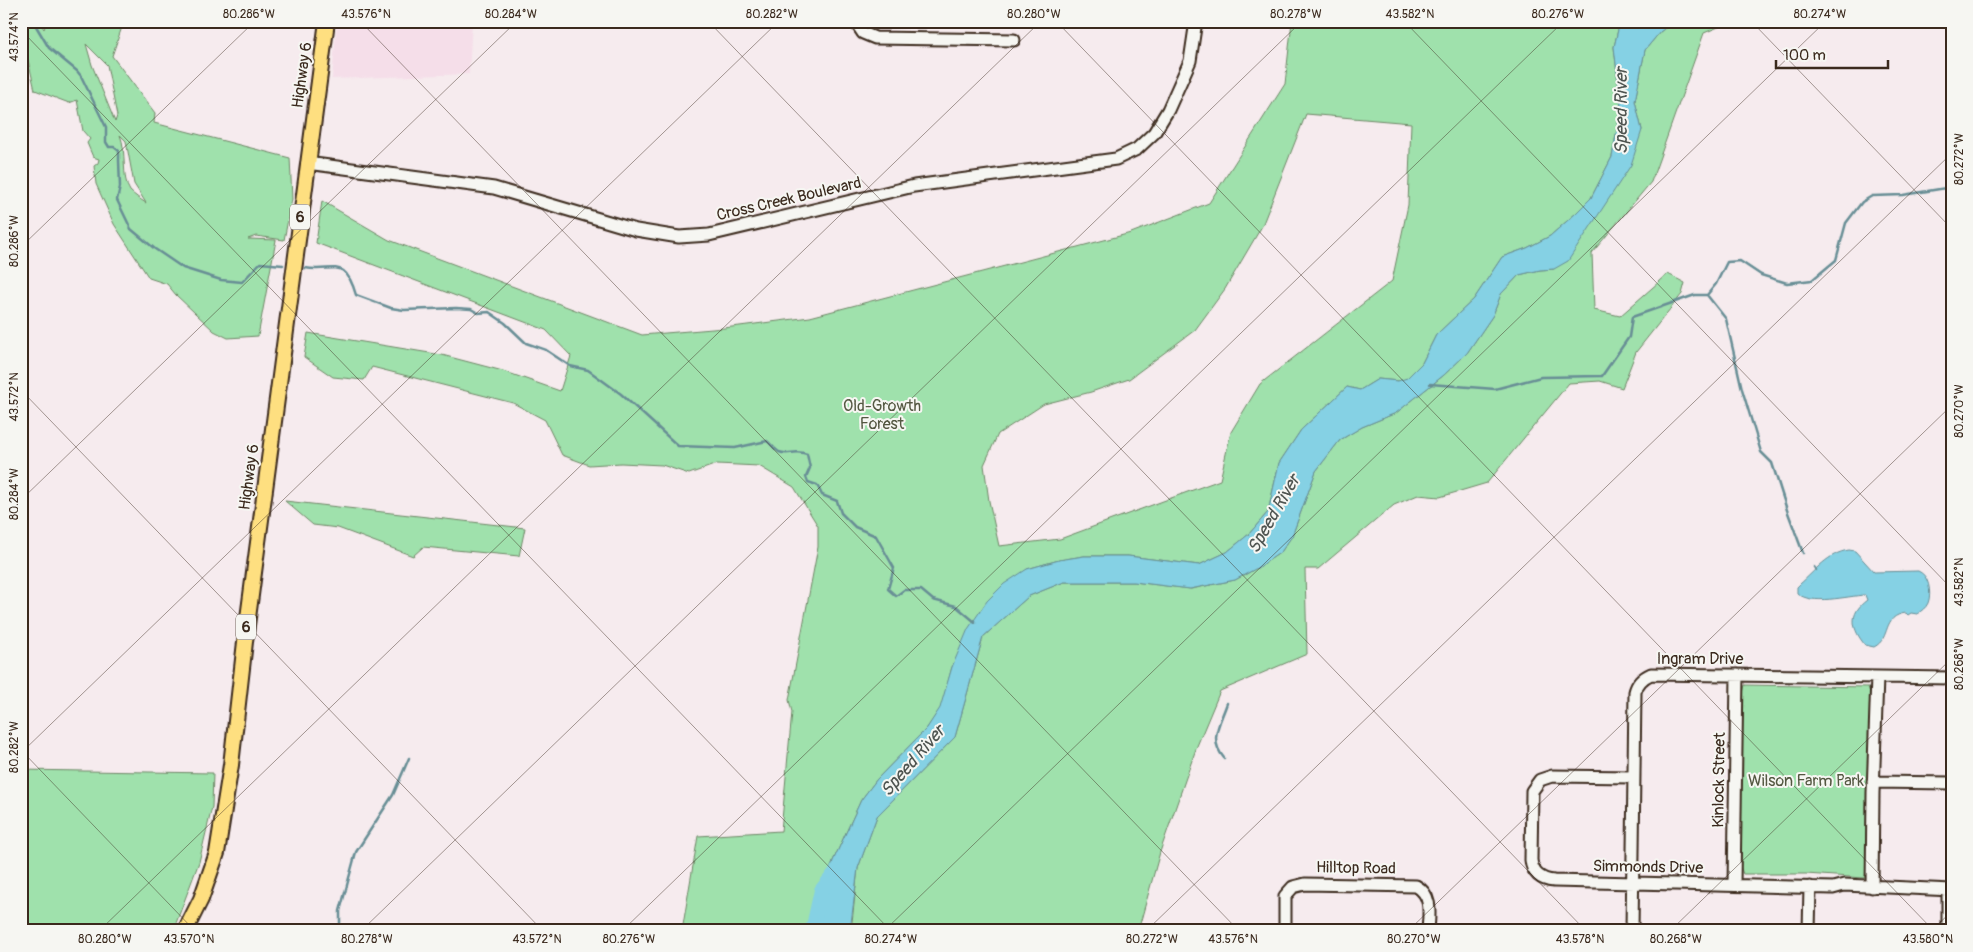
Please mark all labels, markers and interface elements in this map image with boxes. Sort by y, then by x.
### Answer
text: 80.286°W [223,7,275,22]
text: 43.576°N [341,7,391,22]
text: 80.284°W [485,7,537,22]
text: 80.282°W [746,7,798,22]
text: 80.280°W [1007,7,1061,22]
text: 80.278°W [1270,7,1322,22]
text: 43.582°N [1386,7,1434,22]
text: 80.276°W [1532,7,1584,22]
text: 80.274°W [1794,7,1846,22]
text: 43.574°N [7,12,22,62]
scale bar [1776,38,1888,70]
street label: Highway 6 [287,41,317,109]
text: 100 m [1783,46,1826,65]
water label: Speed River [1610,65,1633,155]
text: 80.272°W [1952,133,1967,185]
street label: Cross Creek Boulevard [715,173,863,225]
road number: 6 [290,204,310,230]
text: 80.286°W [7,215,22,267]
text: 43.572°N [7,372,22,422]
text: 80.270°W [1952,384,1967,438]
park label: Old-Growth Forest [843,396,921,434]
street label: Highway 6 [234,443,264,511]
text: 80.284°W [7,468,22,520]
water label: Speed River [1242,468,1307,557]
text: 43.582°N [1952,558,1967,606]
road number: 6 [236,614,256,640]
text: 80.268°W [1952,638,1967,690]
street label: Ingram Drive [1657,649,1743,669]
water label: Speed River [876,719,952,801]
text: 80.282°W [7,721,22,773]
street label: Kinlock Street [1708,732,1730,828]
park label: Wilson Farm Park [1748,771,1864,791]
street label: Simmonds Drive [1593,856,1703,878]
street label: Hilltop Road [1316,857,1396,879]
text: 80.280°W [78,932,132,947]
text: 43.570°N [164,932,214,947]
text: 80.278°W [341,932,393,947]
text: 43.572°N [512,932,562,947]
text: 80.276°W [603,932,655,947]
text: 80.274°W [865,932,917,947]
text: 80.272°W [1126,932,1178,947]
text: 43.576°N [1208,932,1258,947]
text: 80.270°W [1387,932,1441,947]
text: 43.578°N [1556,932,1604,947]
text: 80.268°W [1650,932,1702,947]
text: 43.580°N [1903,932,1953,947]

